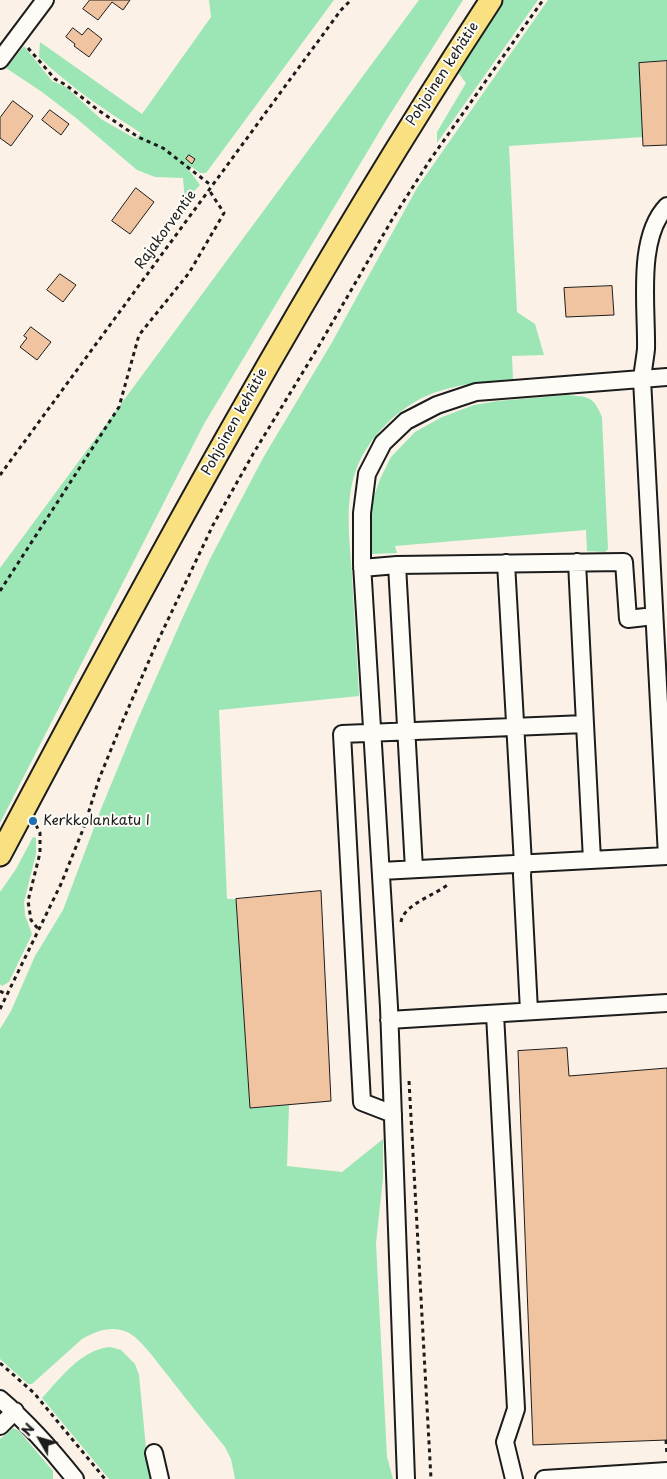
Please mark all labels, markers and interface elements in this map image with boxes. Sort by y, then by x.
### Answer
street label: Pohjoinen kehätie [403,19,483,129]
street label: Rajakorventie [132,187,200,273]
street label: Pohjoinen kehätie [199,365,271,479]
place label: Kerkkolankatu I [43,813,150,829]
marker: Kerkkolankatu I [27,815,39,827]
north arrow [15,1414,65,1464]
text: N [16,1419,39,1440]

